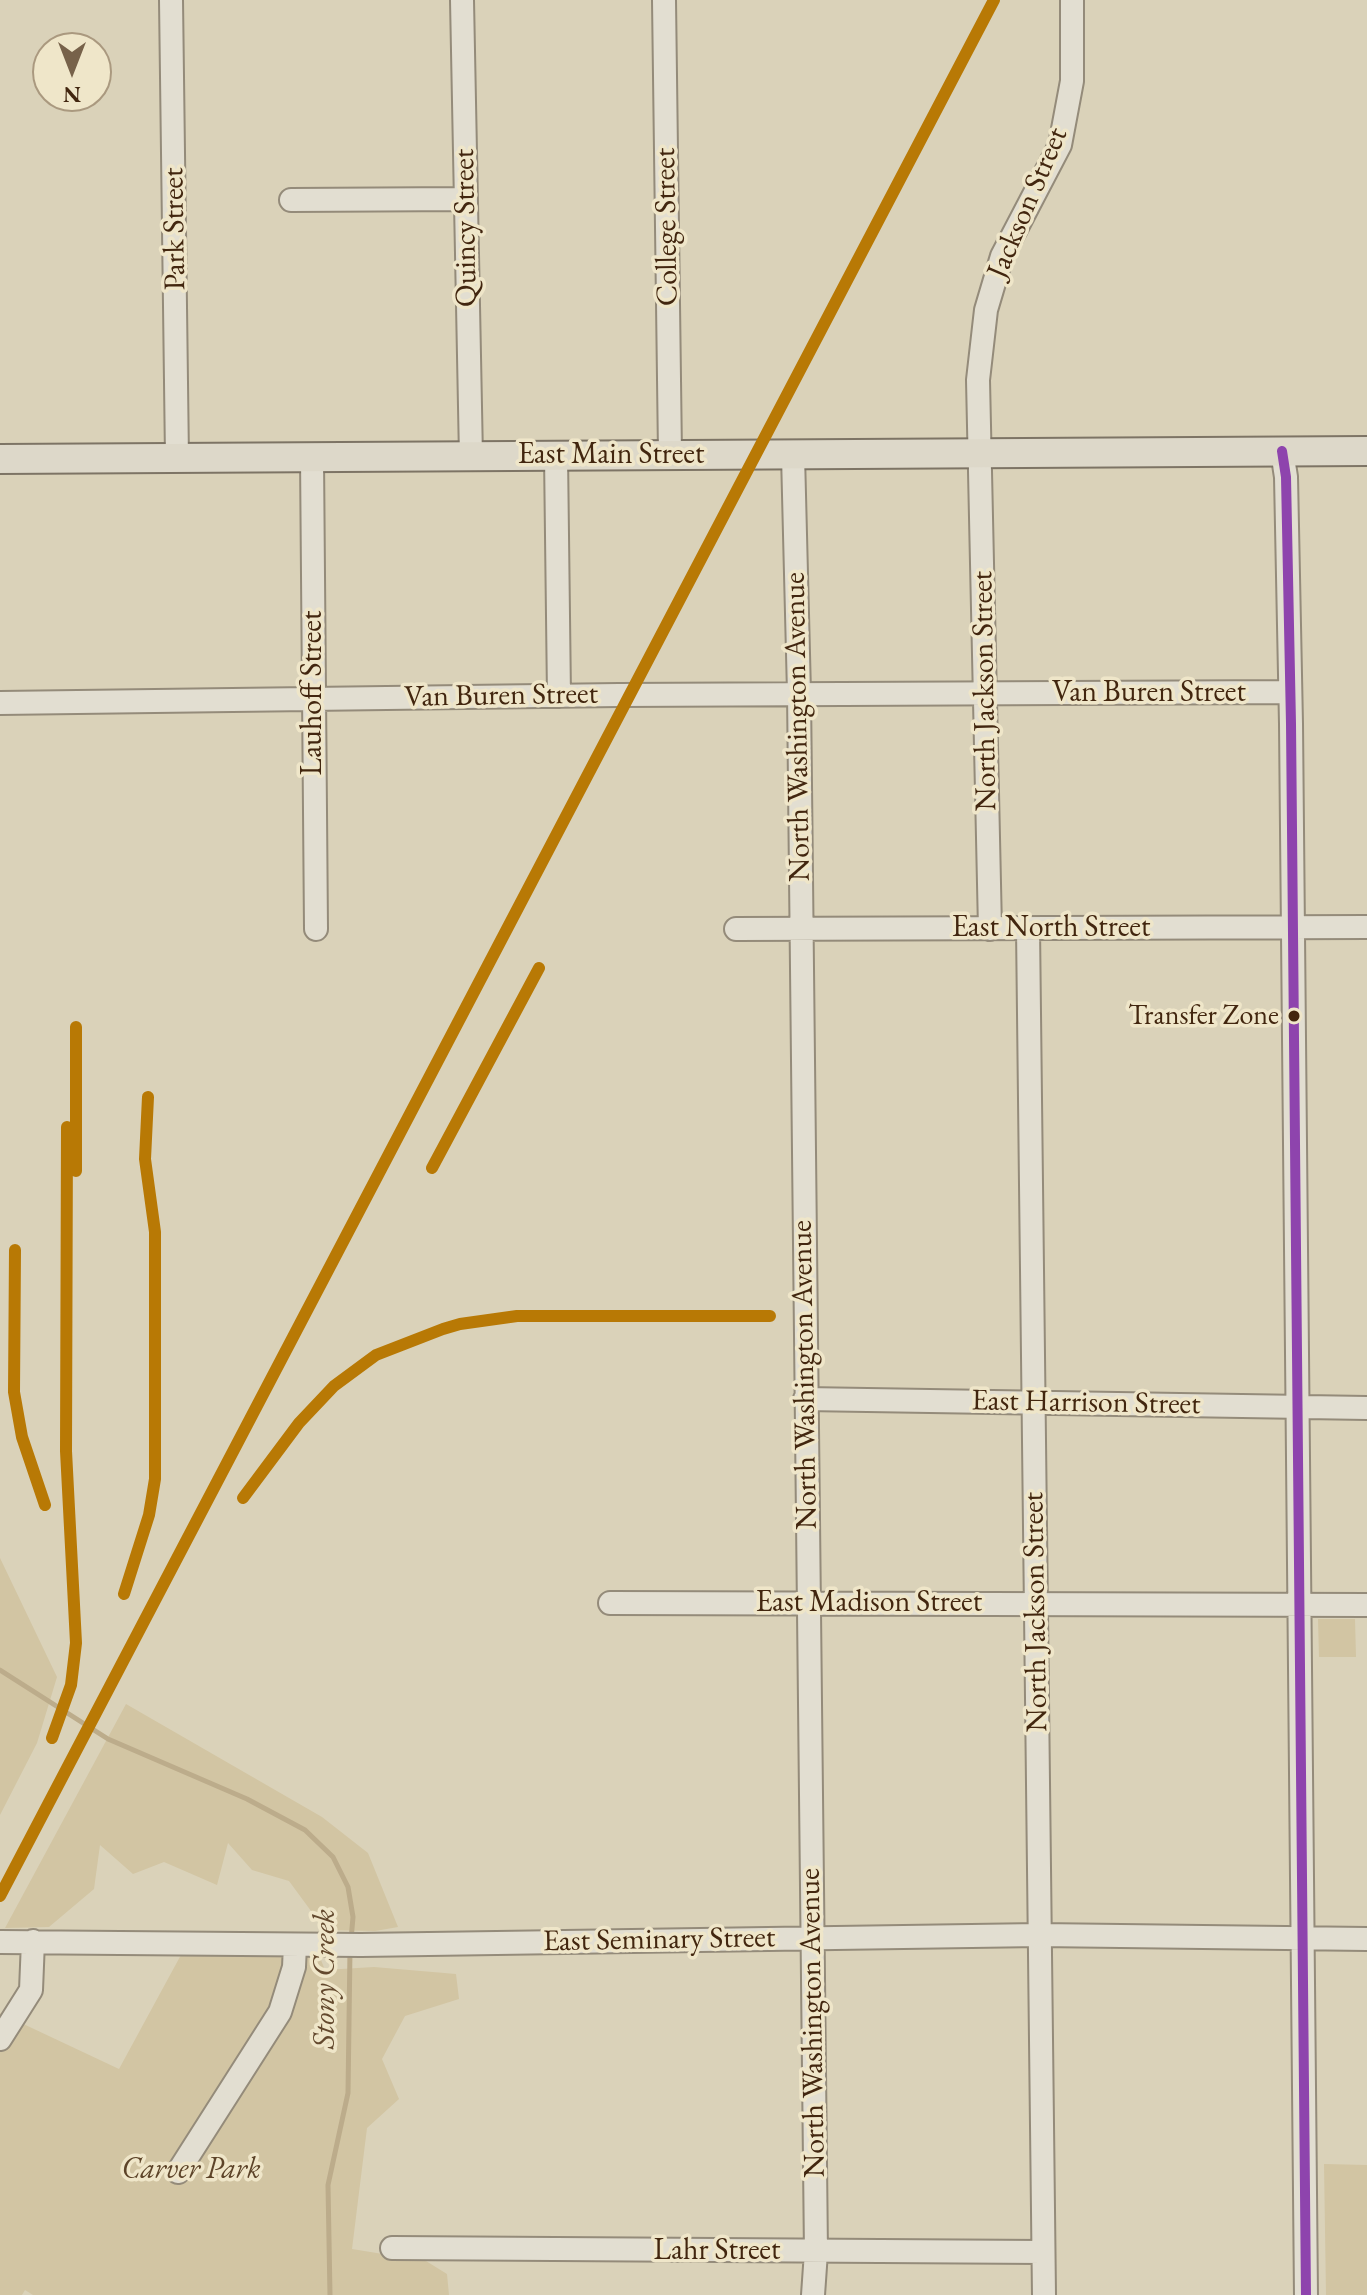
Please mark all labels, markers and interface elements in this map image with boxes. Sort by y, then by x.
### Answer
north arrow [32,32,112,112]
text: N [63,80,81,109]
street label: Jackson Street [980,122,1076,284]
street label: College Street [648,147,686,307]
street label: Quincy Street [447,148,485,308]
street label: Park Street [156,167,194,291]
street label: East Main Street [518,437,704,473]
street label: North Jackson Street [965,571,1005,811]
street label: North Washington Avenue [777,572,819,882]
street label: Lauhoff Street [295,611,331,775]
street label: Van Buren Street [1052,675,1246,711]
street label: Van Buren Street [404,676,598,716]
street label: East North Street [952,910,1150,946]
place label: Transfer Zone [1128,999,1279,1033]
marker: Transfer Zone [1286,1008,1302,1024]
street label: North Washington Avenue [784,1220,826,1530]
street label: East Harrison Street [971,1383,1201,1423]
street label: North Jackson Street [1016,1492,1056,1732]
street label: East Madison Street [756,1585,982,1621]
street label: North Washington Avenue [792,1868,834,2178]
water label: Stony Creek [306,1909,344,2049]
street label: East Seminary Street [542,1920,776,1960]
park label: Carver Park [121,2152,261,2188]
street label: Lahr Street [654,2233,780,2269]

